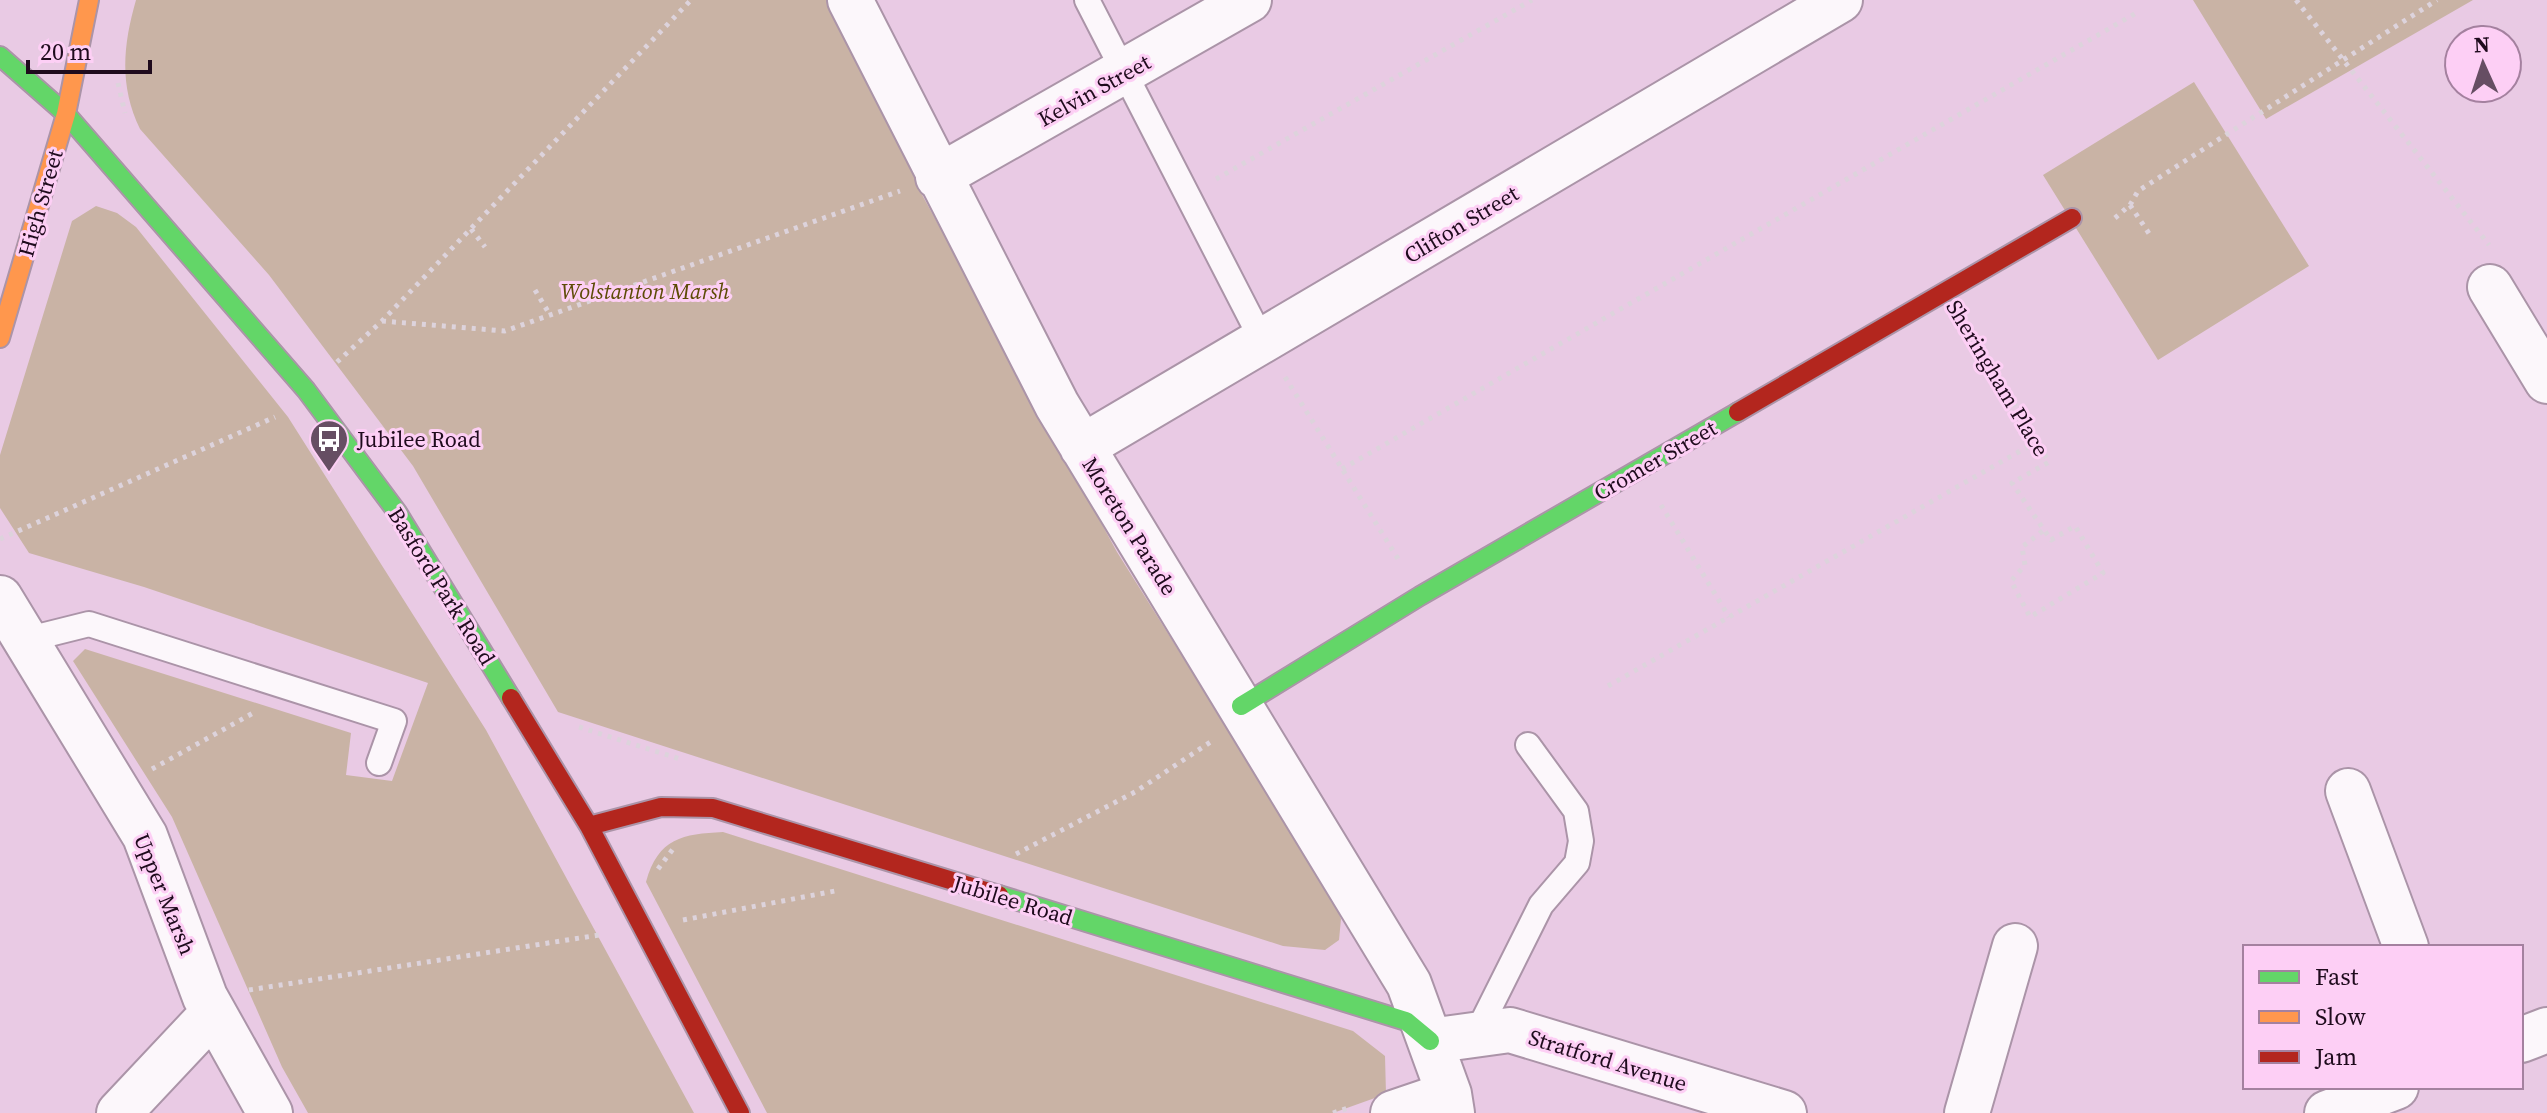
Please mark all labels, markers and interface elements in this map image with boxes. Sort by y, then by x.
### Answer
scale bar [28,24,150,74]
north arrow [2443,24,2523,104]
text: N [2473,29,2491,59]
text: 20 m [40,35,91,68]
street label: Kelvin Street [1032,46,1156,133]
street label: High Street [10,145,70,260]
street label: Clifton Street [1398,178,1525,270]
park label: Wolstanton Marsh [561,276,729,306]
street label: Sheringham Place [1939,294,2057,462]
street label: Cromer Street [1588,412,1723,507]
bus stop icon: Jubilee Road [308,418,350,473]
place label: Jubilee Road [356,424,481,454]
street label: Moreton Parade [1076,451,1184,601]
street label: Basford Park Road [381,501,503,671]
street label: Upper Marsh [127,829,203,959]
street label: Jubilee Road [949,867,1077,933]
legend [2243,945,2523,1089]
text: Fast [2315,960,2359,993]
text: Slow [2315,1000,2366,1033]
street label: Stratford Avenue [1525,1022,1691,1098]
text: Jam [2314,1040,2357,1073]

